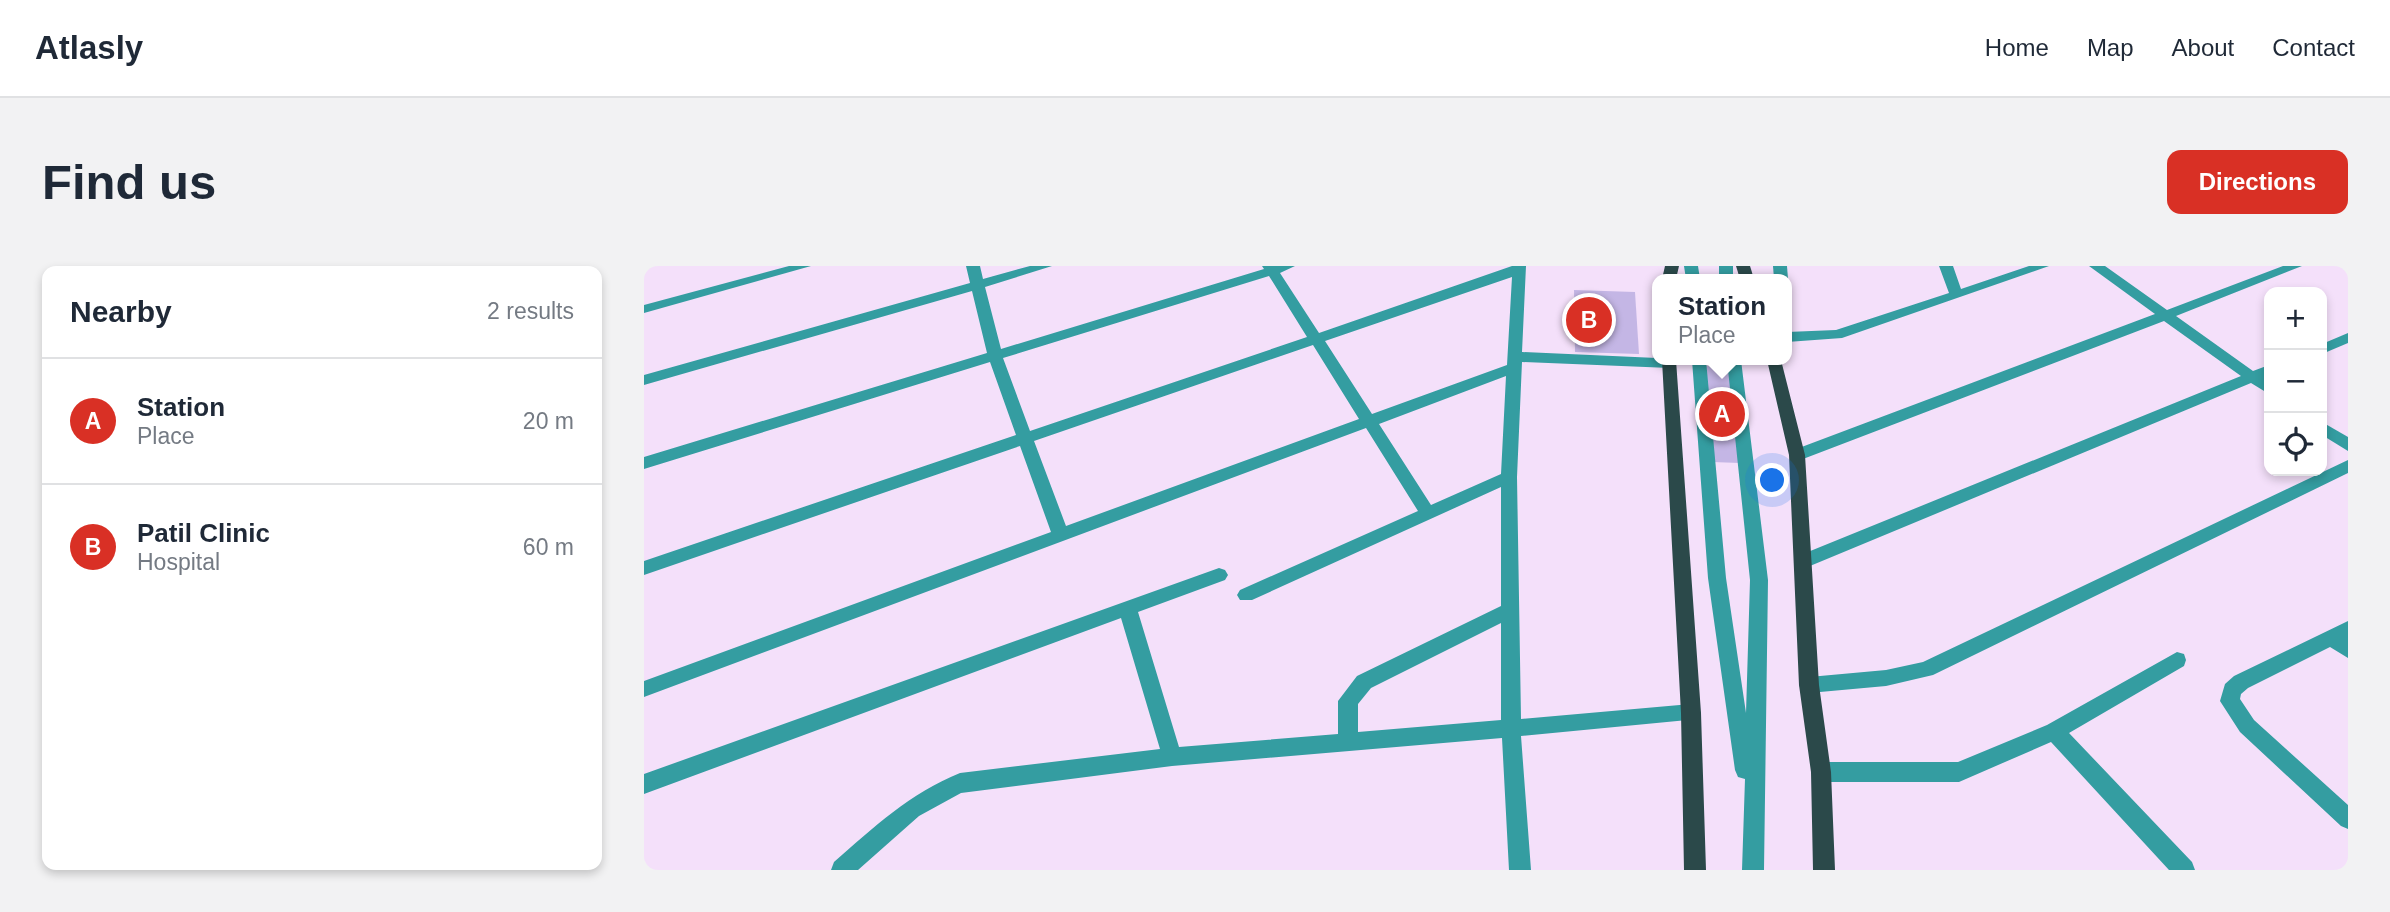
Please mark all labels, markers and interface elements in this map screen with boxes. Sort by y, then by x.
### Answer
text: Atlasly [35,29,143,66]
text: Home [1985,34,2049,61]
text: Map [2087,34,2134,61]
text: About [2172,34,2234,61]
text: Contact [2272,34,2355,61]
button: Directions [2167,150,2348,214]
text: Find us [42,155,216,209]
popup [1652,274,1792,365]
map controls [2264,287,2327,476]
button: + [2264,287,2327,350]
text: Station [1678,291,1766,321]
pin: B [1566,294,1612,346]
text: Nearby [70,295,172,328]
text: 2 results [487,298,574,324]
text: Place [1678,322,1735,348]
button: − [2264,350,2327,413]
pin: A [1699,388,1745,440]
text: Station [137,392,225,422]
text: A [85,408,101,434]
text: 20 m [523,408,574,434]
button: locate [2264,413,2327,476]
text: Place [137,423,195,449]
your location [1755,463,1789,497]
text: Patil Clinic [137,518,270,548]
text: B [85,534,101,560]
text: 60 m [523,534,574,560]
text: Hospital [137,549,220,575]

